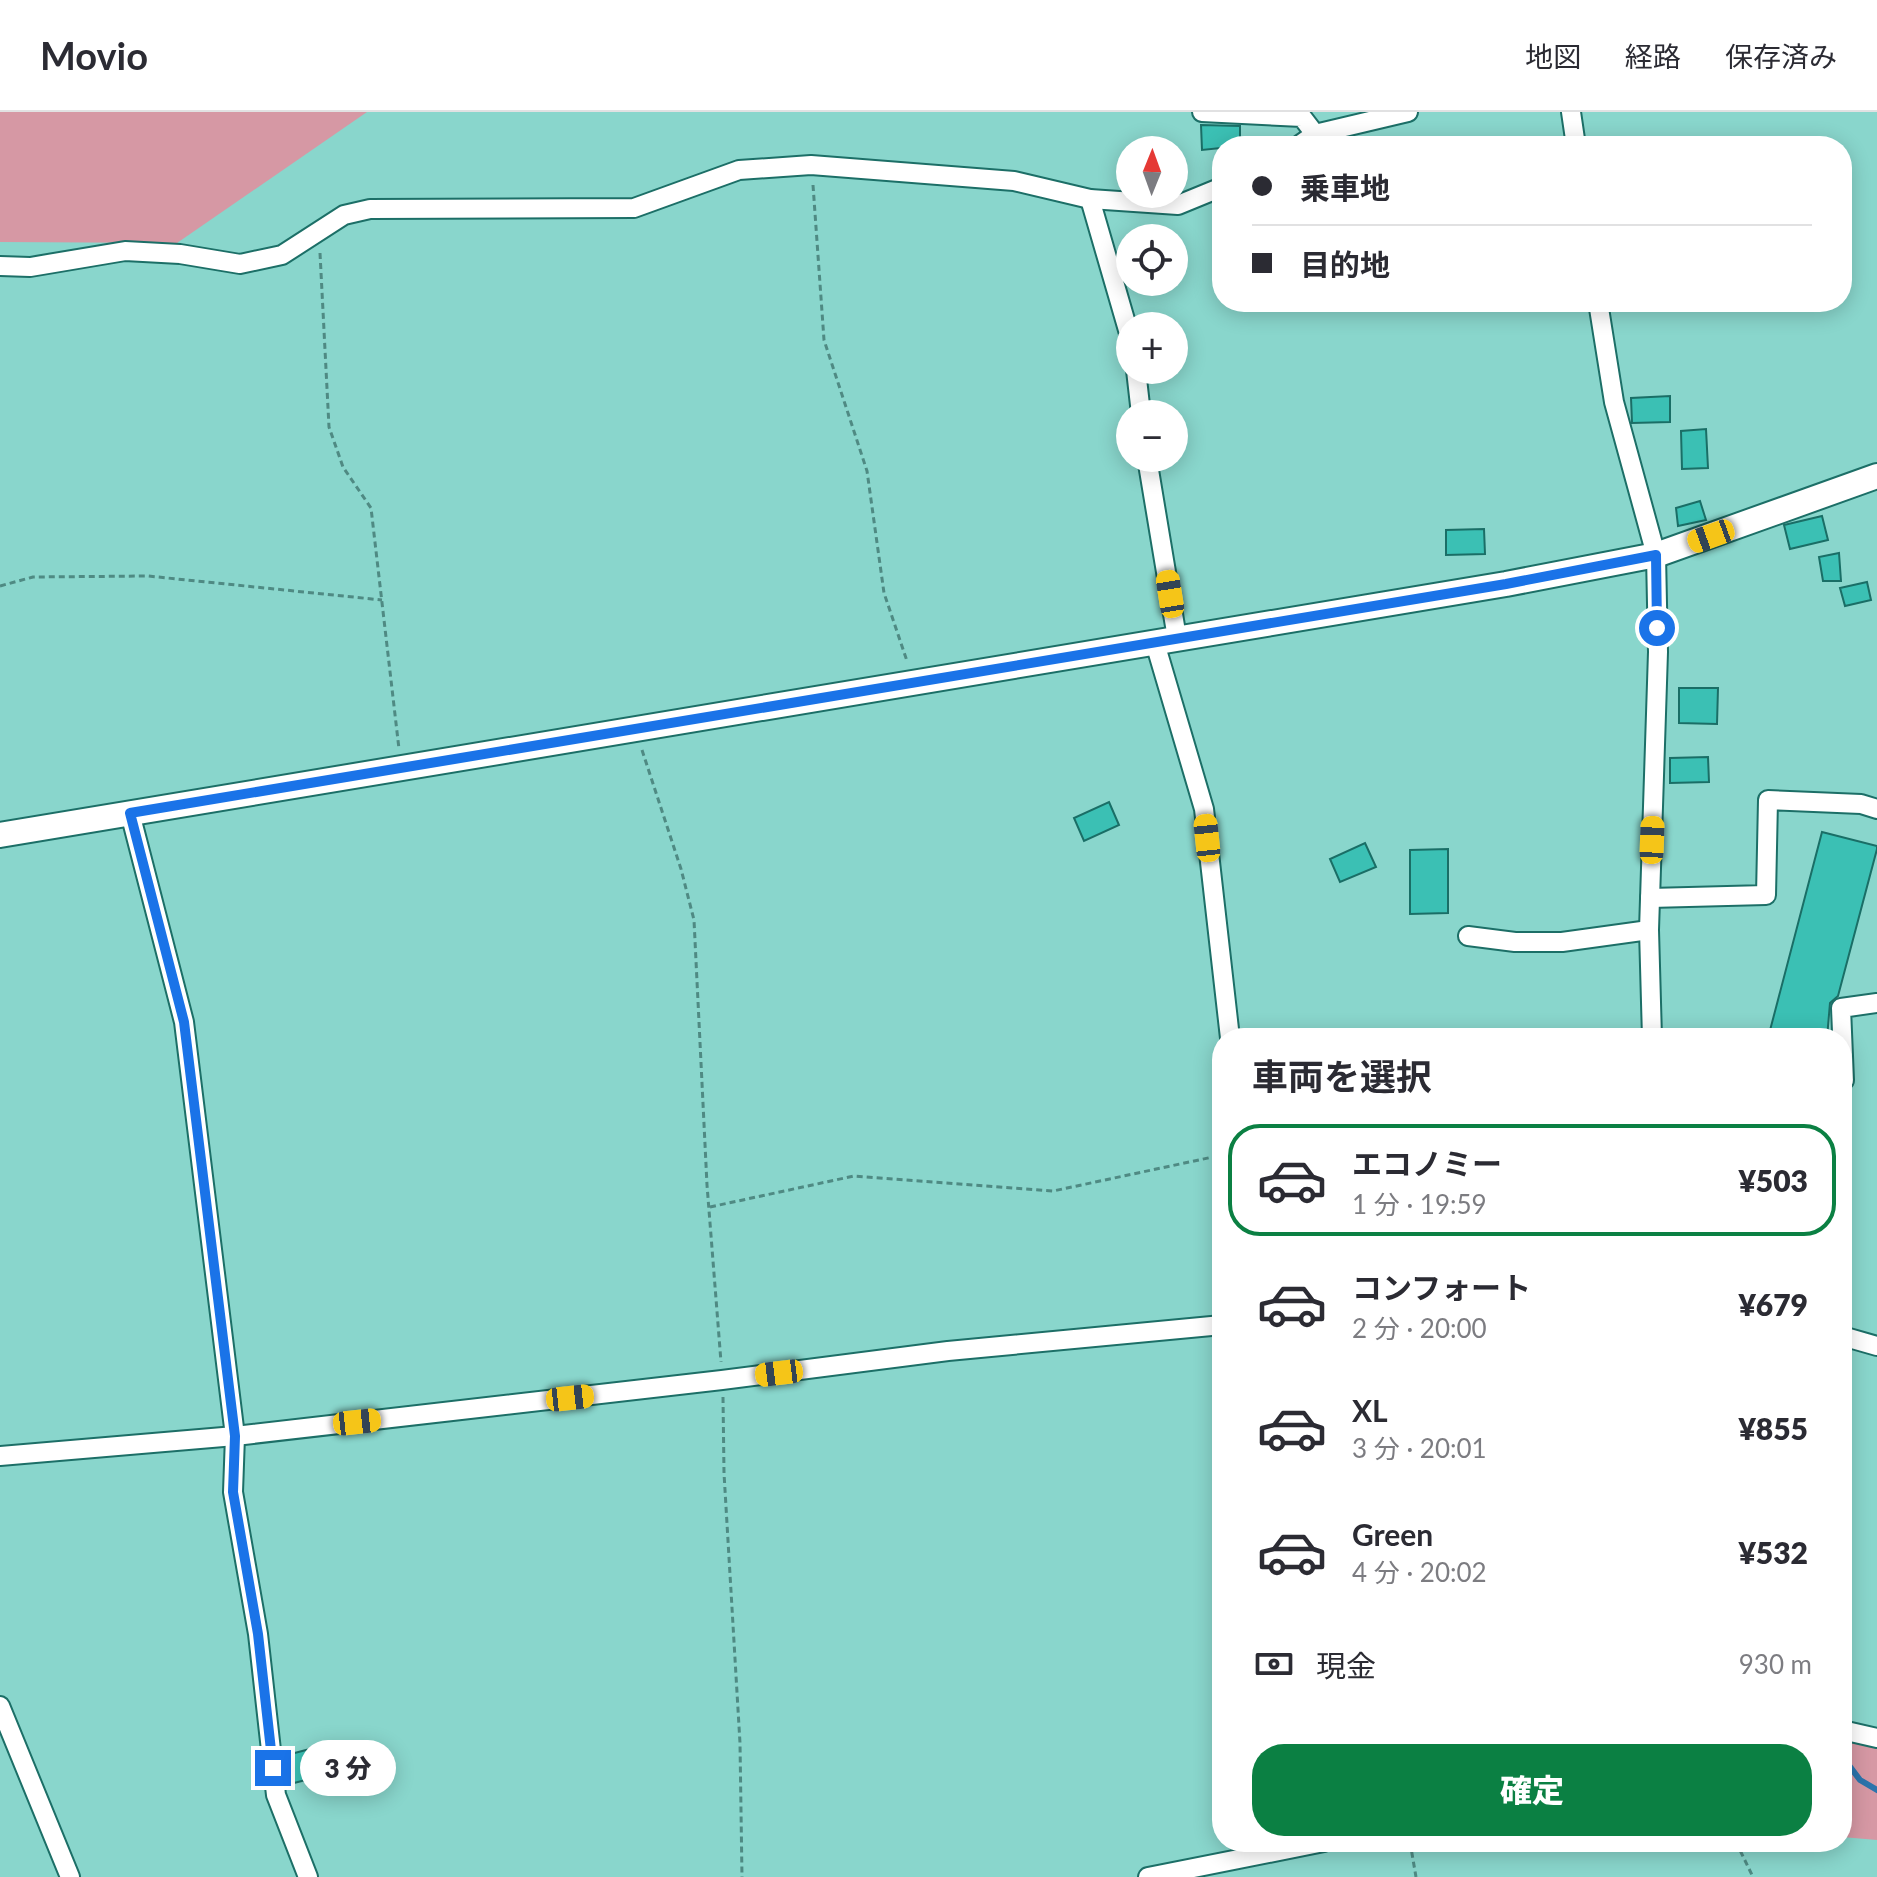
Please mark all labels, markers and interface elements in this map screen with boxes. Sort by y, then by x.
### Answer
text: Movio [40,32,148,78]
text: 地図 [1525,39,1581,73]
text: 経路 [1625,39,1681,73]
text: 保存済み [1725,39,1837,73]
north arrow [1116,136,1188,208]
map controls [1116,136,1188,472]
text: 乗車地 [1300,169,1390,205]
button: locate [1116,224,1188,296]
text: 目的地 [1300,246,1390,282]
button: + [1116,312,1188,384]
button: − [1116,400,1188,472]
car [1684,517,1738,555]
car [1154,568,1186,620]
route start [1639,610,1675,646]
car [1193,813,1221,863]
car [1639,816,1665,864]
text: 車両を選択 [1252,1054,1432,1098]
icon: car [1256,1144,1328,1216]
text: エコノミー [1352,1145,1502,1181]
text: ¥503 [1738,1162,1808,1198]
text: 1 分 · 19:59 [1352,1188,1487,1220]
icon: car [1256,1268,1328,1340]
text: コンフォート [1352,1269,1531,1305]
text: ¥679 [1738,1286,1808,1322]
text: 2 分 · 20:00 [1352,1312,1487,1344]
car [754,1358,804,1388]
car [545,1384,595,1412]
icon: car [1256,1392,1328,1464]
text: XL [1352,1392,1388,1428]
car [332,1408,382,1436]
text: ¥855 [1738,1410,1808,1446]
text: 3 分 · 20:01 [1352,1432,1487,1464]
icon: car [1256,1516,1328,1588]
text: Green [1352,1516,1433,1552]
text: ¥532 [1738,1534,1808,1570]
text: 4 分 · 20:02 [1352,1556,1487,1588]
icon: cash [1252,1642,1296,1686]
text: 現金 [1316,1647,1376,1683]
text: 930 m [1739,1648,1812,1680]
callout: 3 分 [301,1740,397,1796]
button: 確定 [1252,1744,1812,1836]
route end [255,1750,291,1786]
text: 3 分 [324,1752,372,1784]

